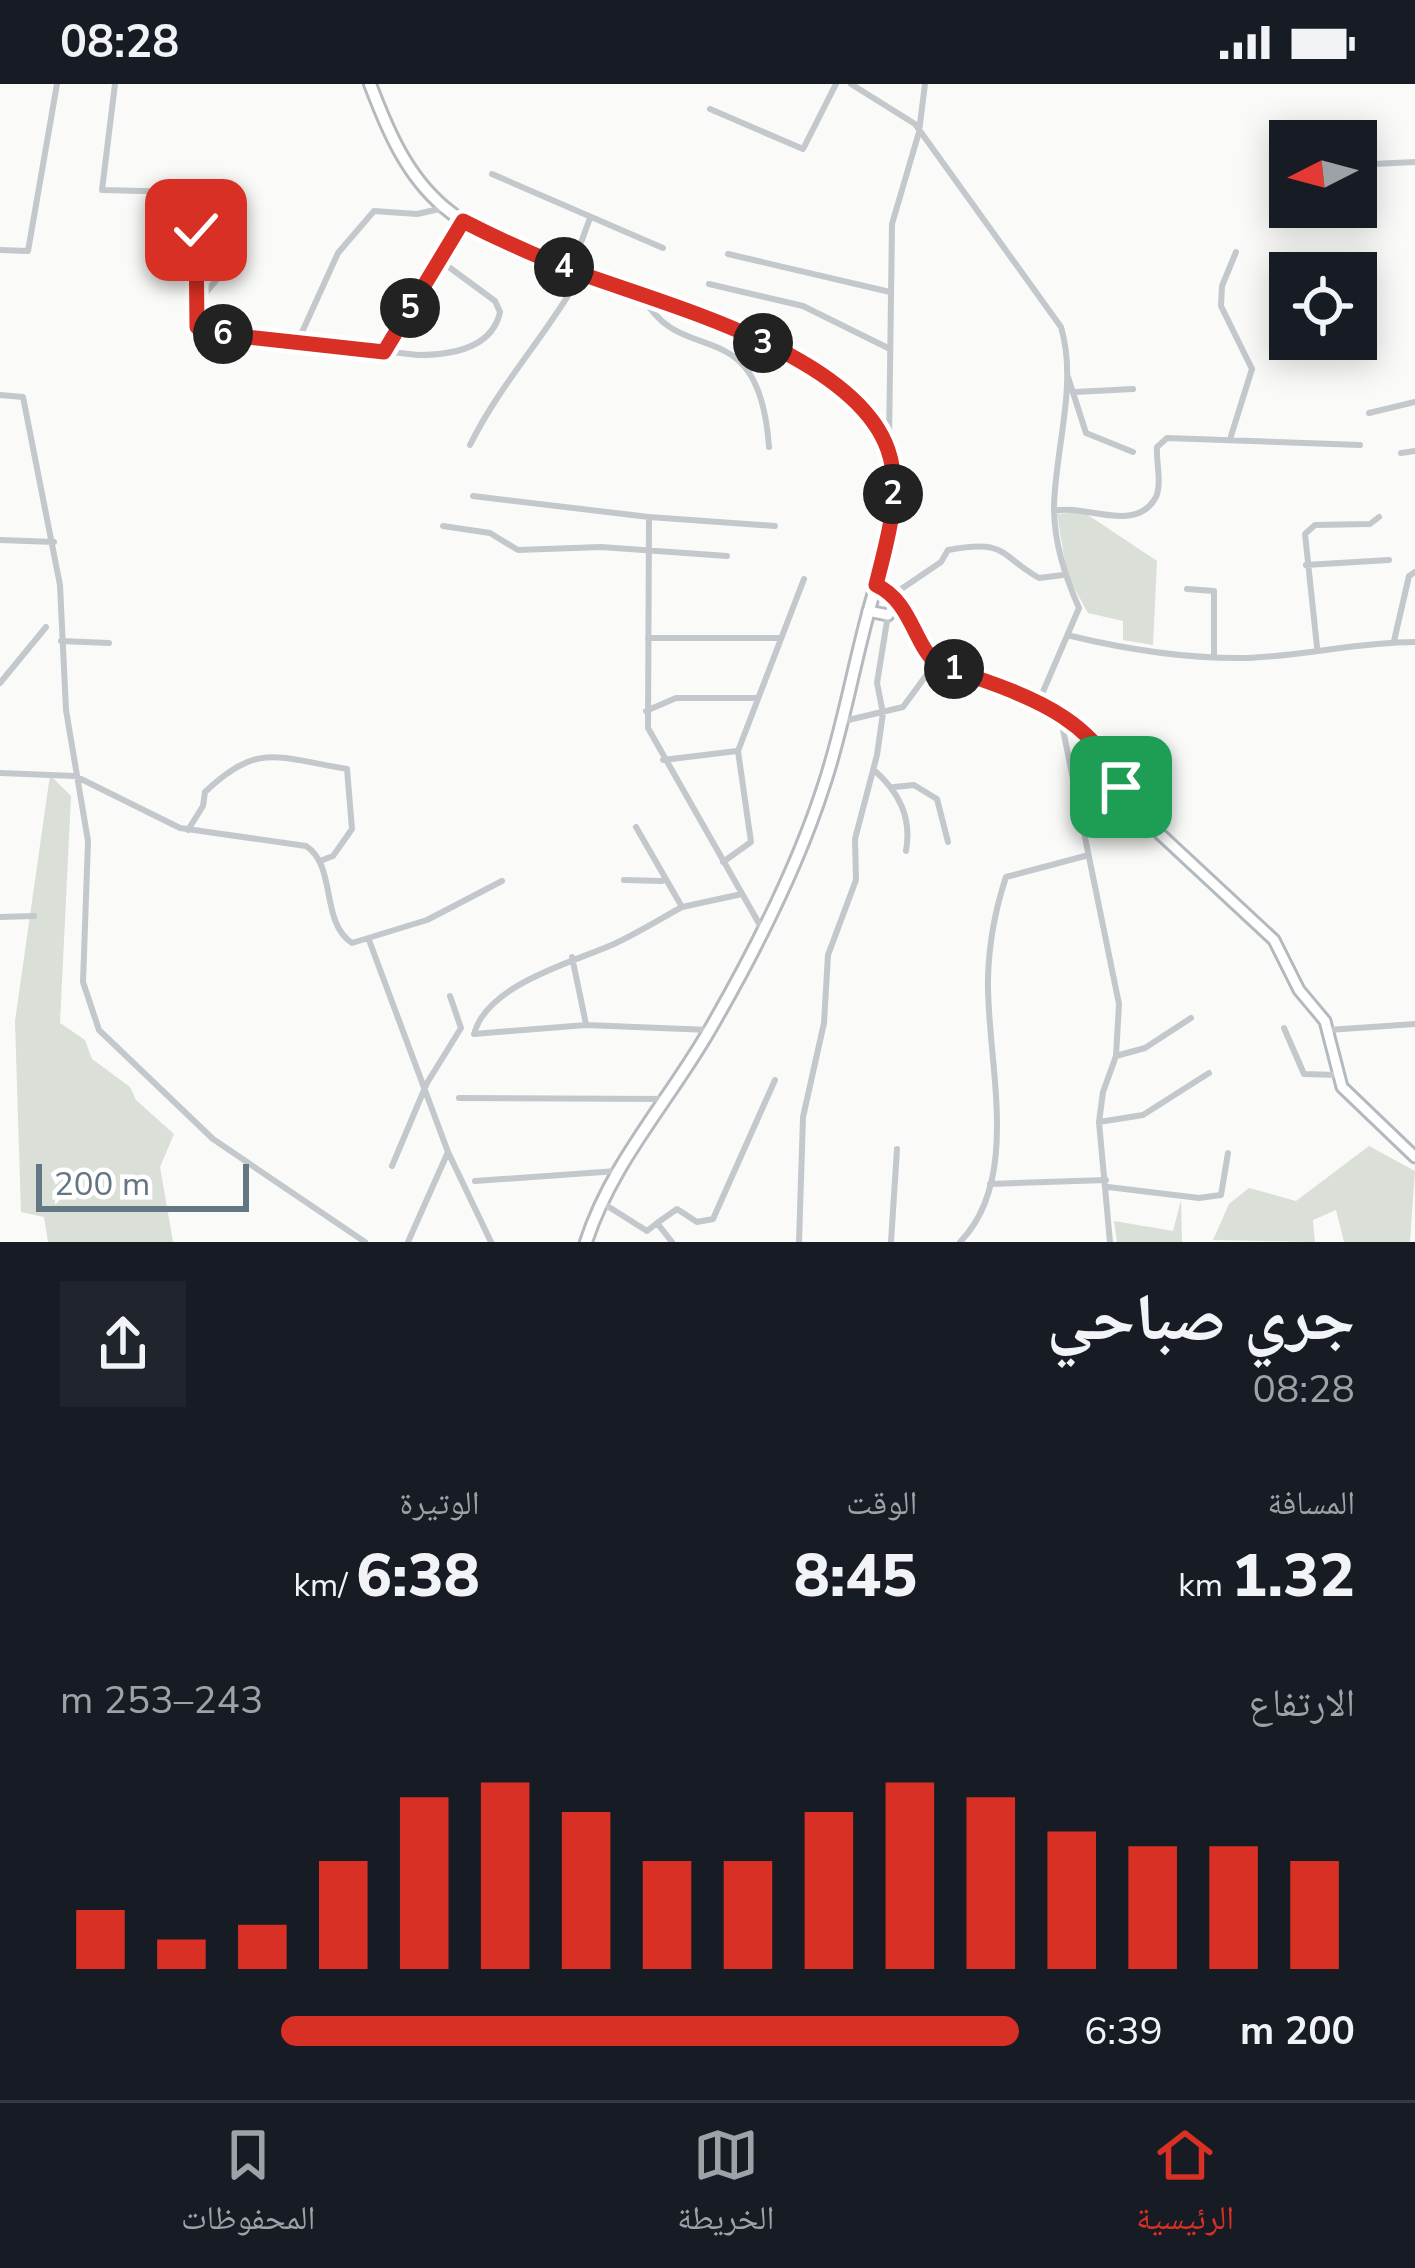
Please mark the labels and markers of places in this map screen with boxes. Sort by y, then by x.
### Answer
pin [145,179,247,281]
pin: 4 [534,237,594,297]
pin: 5 [380,278,440,338]
pin: 6 [193,304,253,364]
pin: 3 [733,313,793,373]
pin: 2 [863,464,923,524]
pin: 1 [924,639,984,699]
pin [1070,736,1172,838]

